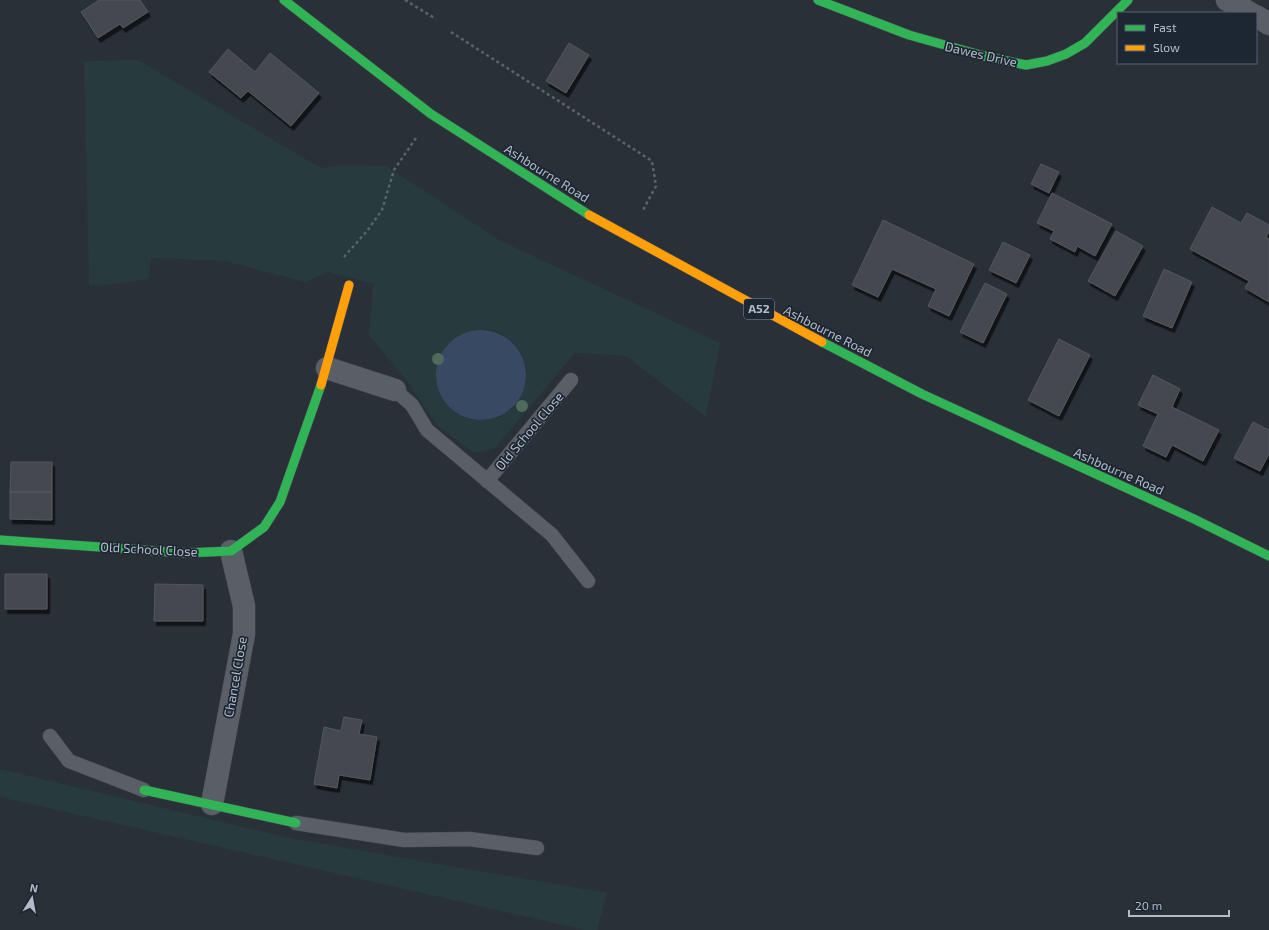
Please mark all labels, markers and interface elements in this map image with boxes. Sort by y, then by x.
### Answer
legend [1117,12,1257,64]
text: Fast [1153,20,1177,34]
street label: Dawes Drive [943,38,1019,70]
text: Slow [1153,40,1180,54]
street label: Ashbourne Road [502,141,592,205]
road number: A52 [744,299,774,319]
street label: Ashbourne Road [781,302,875,360]
street label: Old School Close [492,388,566,474]
street label: Ashbourne Road [1071,444,1167,498]
street label: Old School Close [100,538,198,560]
street label: Chancel Close [220,635,250,719]
north arrow [12,878,52,918]
text: N [29,881,39,895]
scale bar [1129,892,1229,918]
text: 20 m [1135,898,1162,912]

